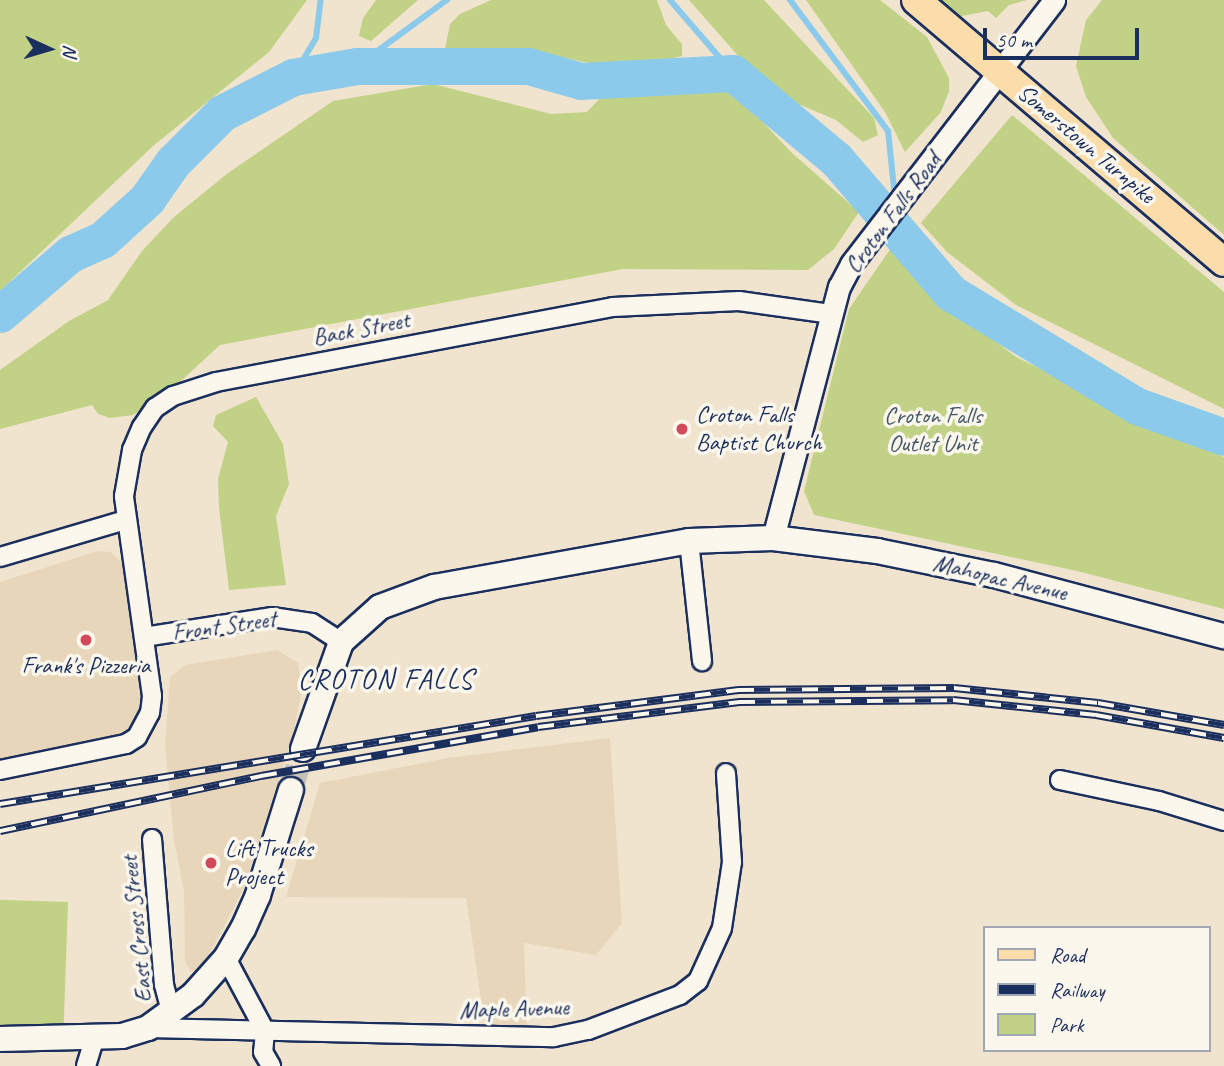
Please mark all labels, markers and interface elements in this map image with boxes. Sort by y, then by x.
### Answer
north arrow [14,14,84,84]
scale bar [986,14,1142,58]
text: 50 m [996,27,1032,53]
text: N [58,44,82,57]
street label: Somerstown Turnpike [1011,78,1161,210]
street label: Croton Falls Road [838,147,948,279]
street label: Back Street [310,305,412,353]
place label: Croton Falls Baptist Church [696,401,822,457]
park label: Croton Falls Outlet Unit [884,402,982,458]
marker: Croton Falls Baptist Church [674,421,690,437]
street label: Mahopac Avenue [930,549,1070,607]
street label: Front Street [170,604,278,648]
marker: Frank's Pizzeria [78,632,94,648]
place label: Frank's Pizzeria [22,652,150,680]
district label: CROTON FALLS [300,662,472,696]
place label: Lift Trucks Project [225,835,312,891]
street label: East Cross Street [115,854,159,1004]
marker: Lift Trucks Project [203,855,219,871]
legend [982,926,1210,1052]
text: Road [1050,942,1085,968]
text: Railway [1050,977,1104,1003]
street label: Maple Avenue [459,993,569,1025]
text: Park [1050,1012,1083,1038]

